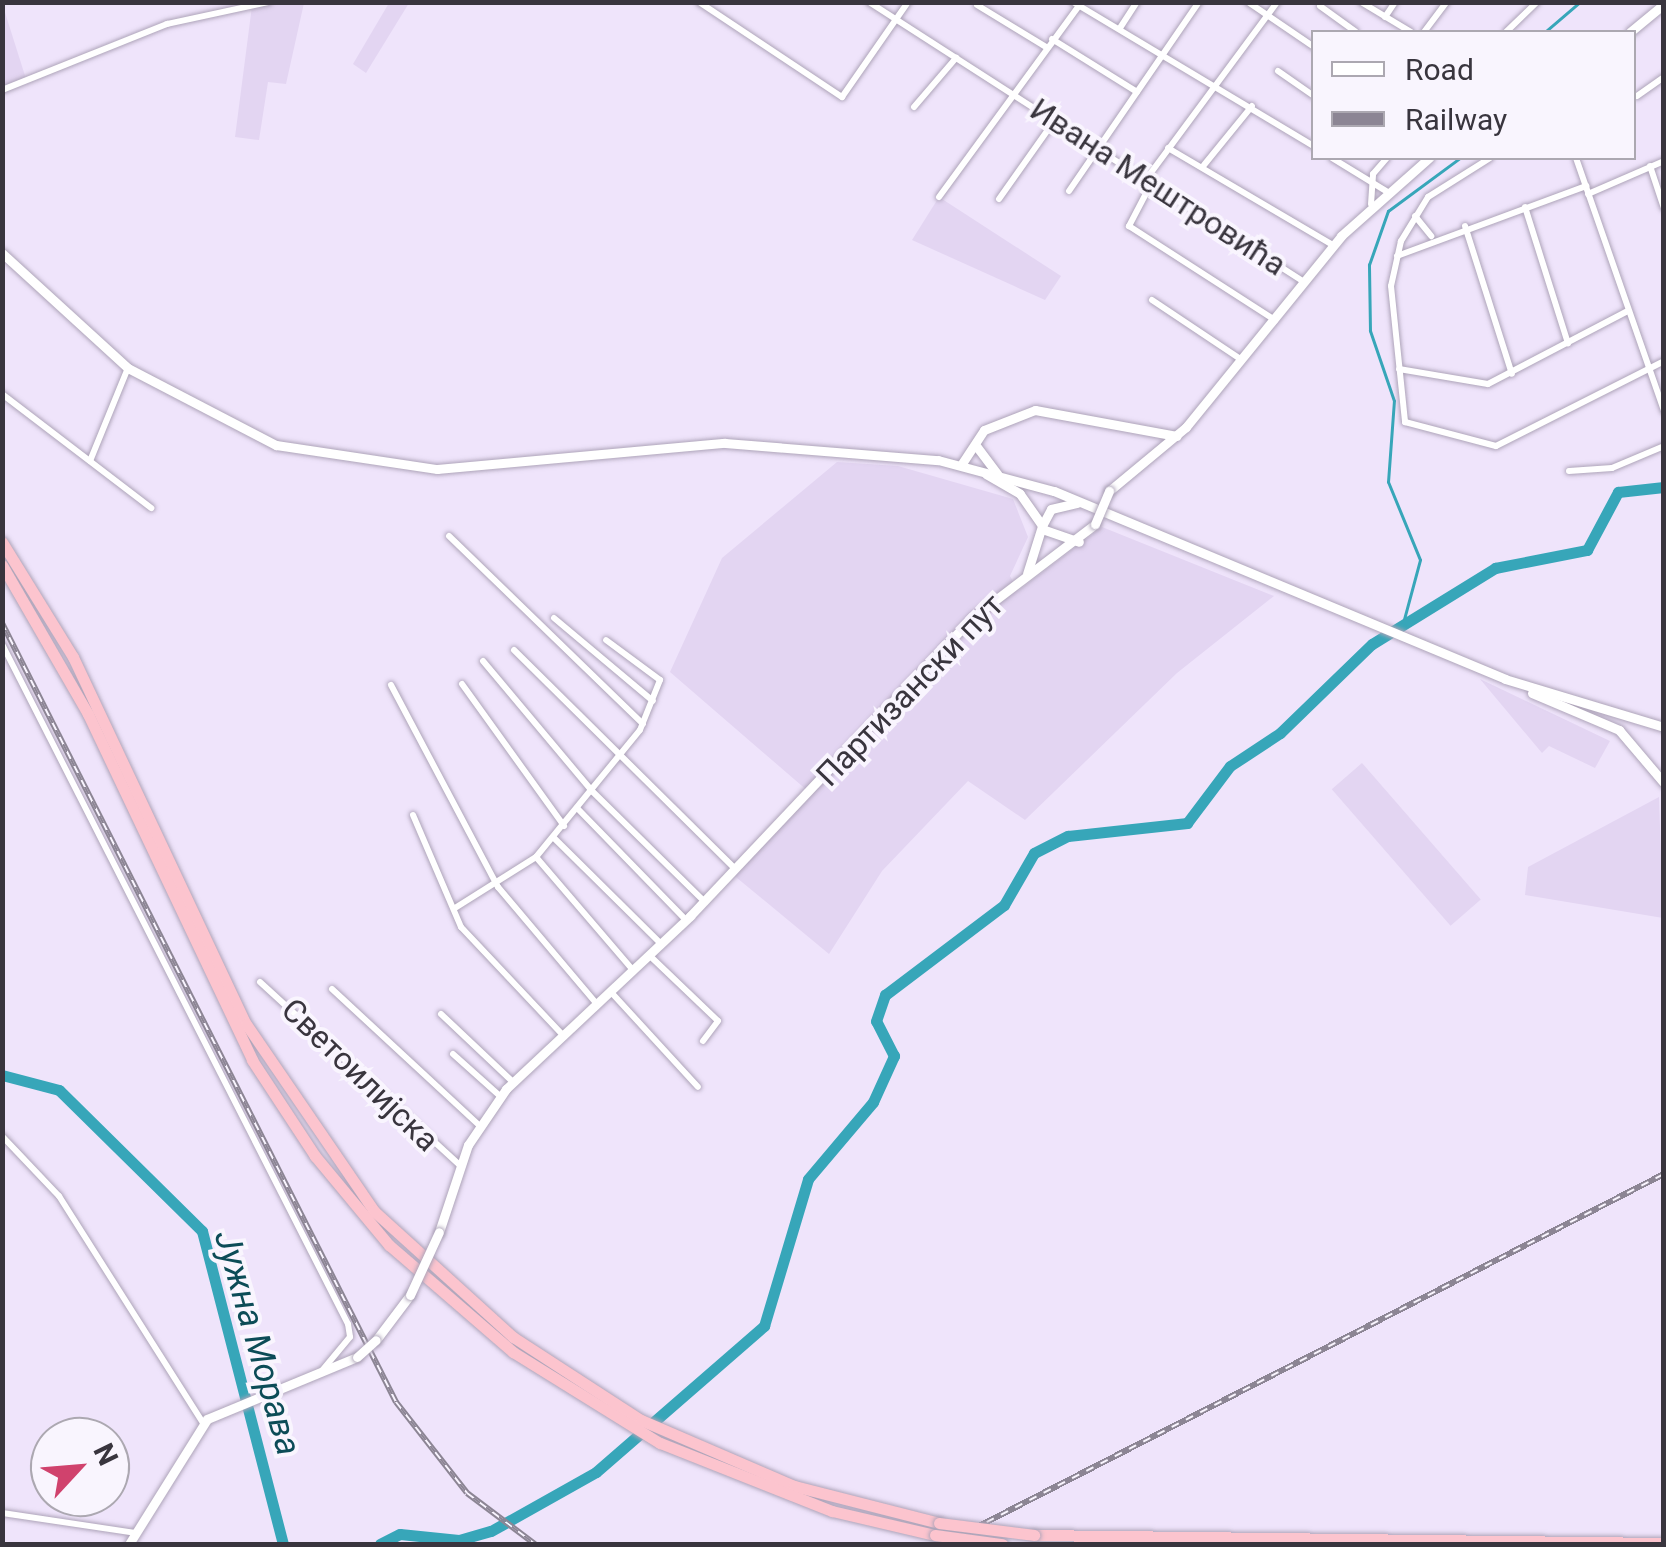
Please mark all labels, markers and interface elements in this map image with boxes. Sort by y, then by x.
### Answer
legend [1311,30,1636,160]
text: Road [1405,52,1474,87]
street label: Ивана Мештровића [1023,90,1293,284]
text: Railway [1405,102,1507,137]
street label: Партизански пут [809,586,1011,794]
street label: Светоилијска [273,991,447,1159]
water label: Јужна Морава [205,1226,309,1460]
north arrow [30,1417,130,1517]
text: N [86,1438,125,1471]

